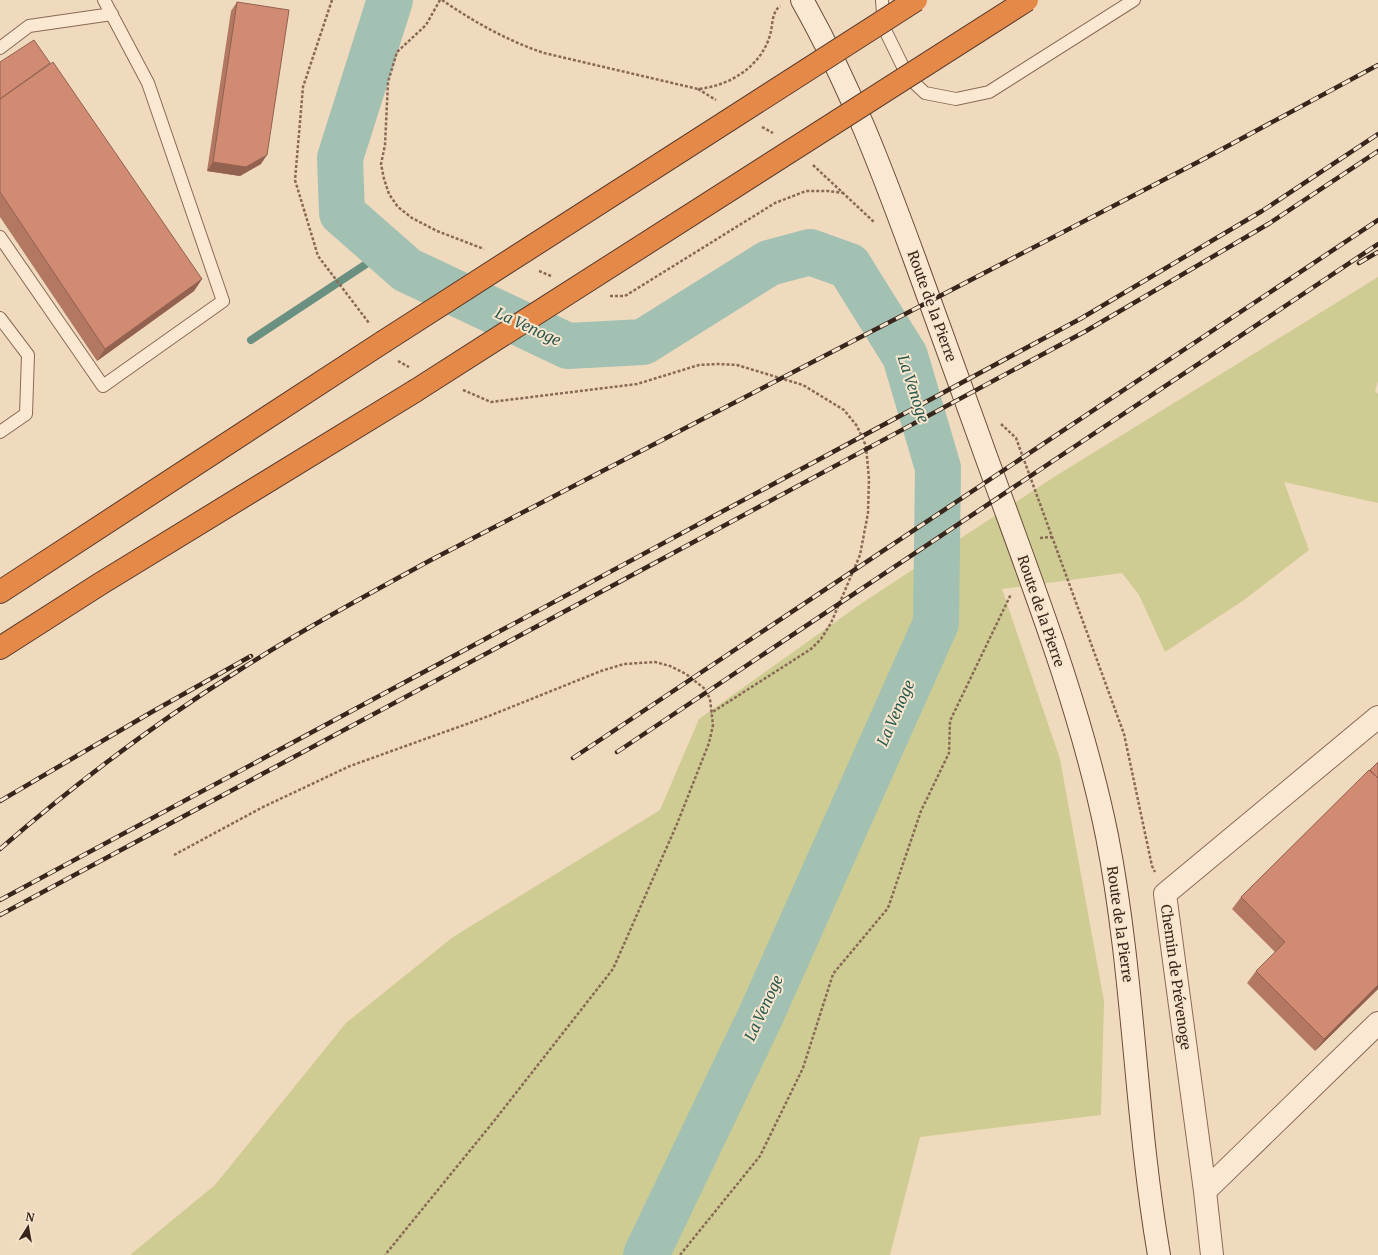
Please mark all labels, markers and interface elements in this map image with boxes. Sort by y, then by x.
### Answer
street label: Route de la Pierre [904,248,960,364]
water label: La Venoge [492,303,564,350]
water label: La Venoge [894,353,933,425]
street label: Route de la Pierre [1013,553,1069,669]
water label: La Venoge [873,677,919,749]
street label: Route de la Pierre [1103,865,1137,983]
street label: Chemin de Prévenoge [1157,903,1195,1051]
water label: La Venoge [740,972,787,1044]
north arrow [8,1207,48,1247]
text: N [24,1209,36,1225]

